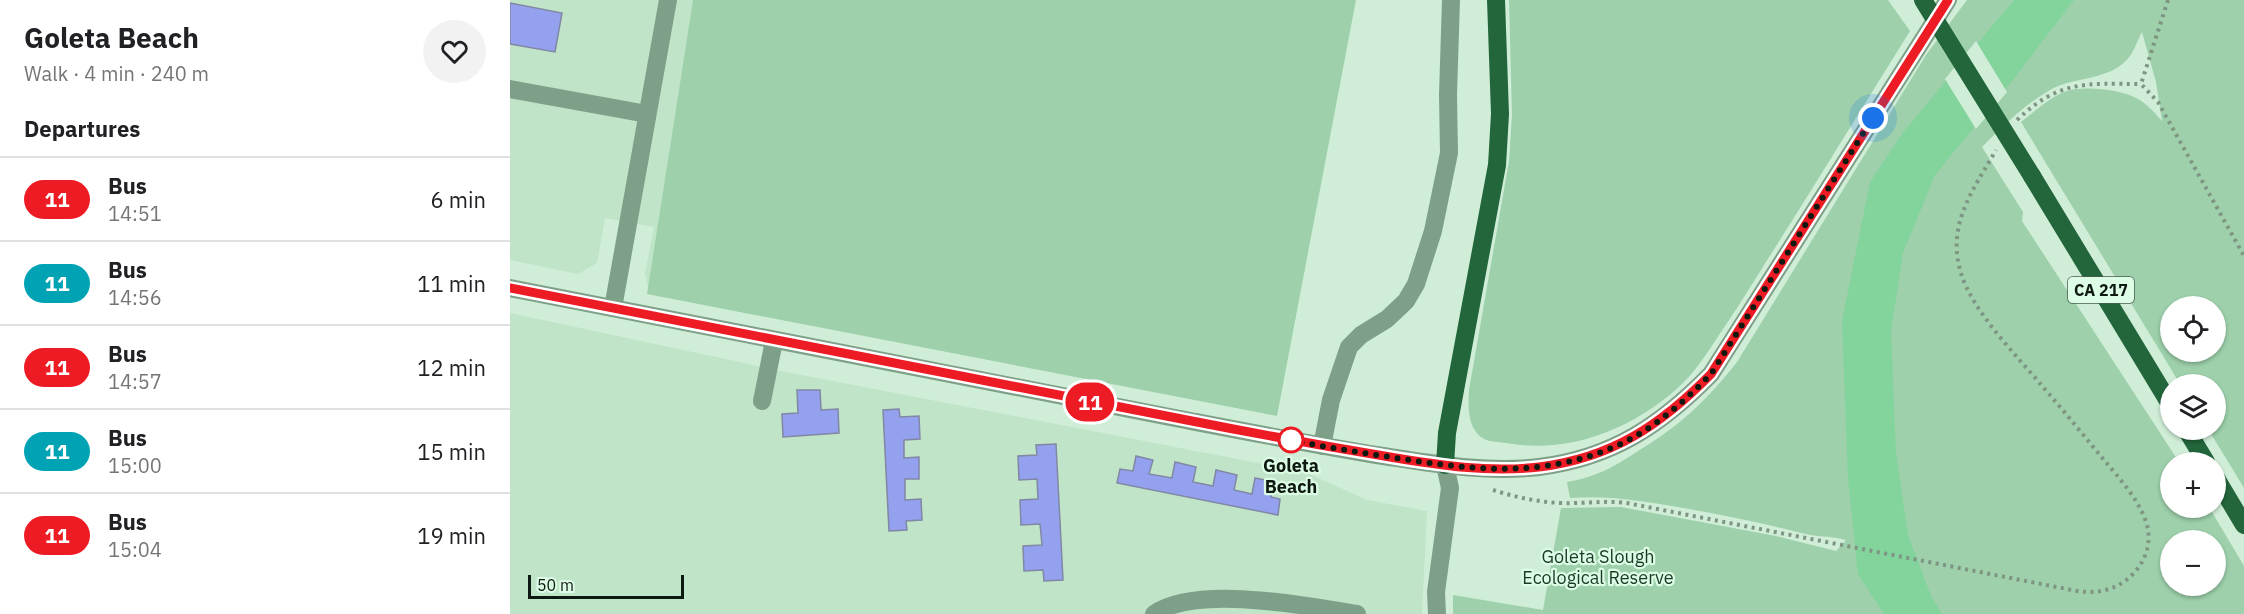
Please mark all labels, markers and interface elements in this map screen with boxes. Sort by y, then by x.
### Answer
text: Goleta Beach [24,19,199,56]
button: heart [423,20,486,83]
text: Walk · 4 min · 240 m [24,60,209,87]
your location [1858,103,1888,133]
text: Departures [24,114,140,143]
text: Bus [108,171,147,200]
text: 11 [44,185,70,213]
text: 6 min [430,185,486,214]
text: 14:51 [108,200,162,227]
text: Bus [108,255,147,284]
text: 11 [44,269,70,297]
text: 11 min [417,269,486,298]
road number: CA 217 [2068,277,2134,303]
text: 14:56 [108,284,162,311]
map controls [2160,296,2226,596]
button: locate [2160,296,2226,362]
text: Bus [108,339,147,368]
text: 11 [44,353,70,381]
text: 12 min [417,353,486,382]
text: 14:57 [108,368,162,395]
button: layers [2160,374,2226,440]
line badge: 11 [1063,382,1117,422]
text: 11 [1077,388,1103,416]
text: Bus [108,423,147,452]
marker: Goleta Beach [1278,427,1304,453]
text: 11 [44,437,70,465]
text: 15 min [417,437,486,466]
text: 15:00 [108,452,162,479]
button: + [2160,452,2226,518]
place label: Goleta Beach [1263,454,1319,498]
text: Bus [108,507,147,536]
text: 11 [44,521,70,549]
text: 19 min [417,521,486,550]
button: − [2160,530,2226,596]
text: 15:04 [108,536,162,563]
park label: Goleta Slough Ecological Reserve [1522,545,1674,589]
scale bar [528,572,684,600]
text: 50 m [537,575,574,595]

